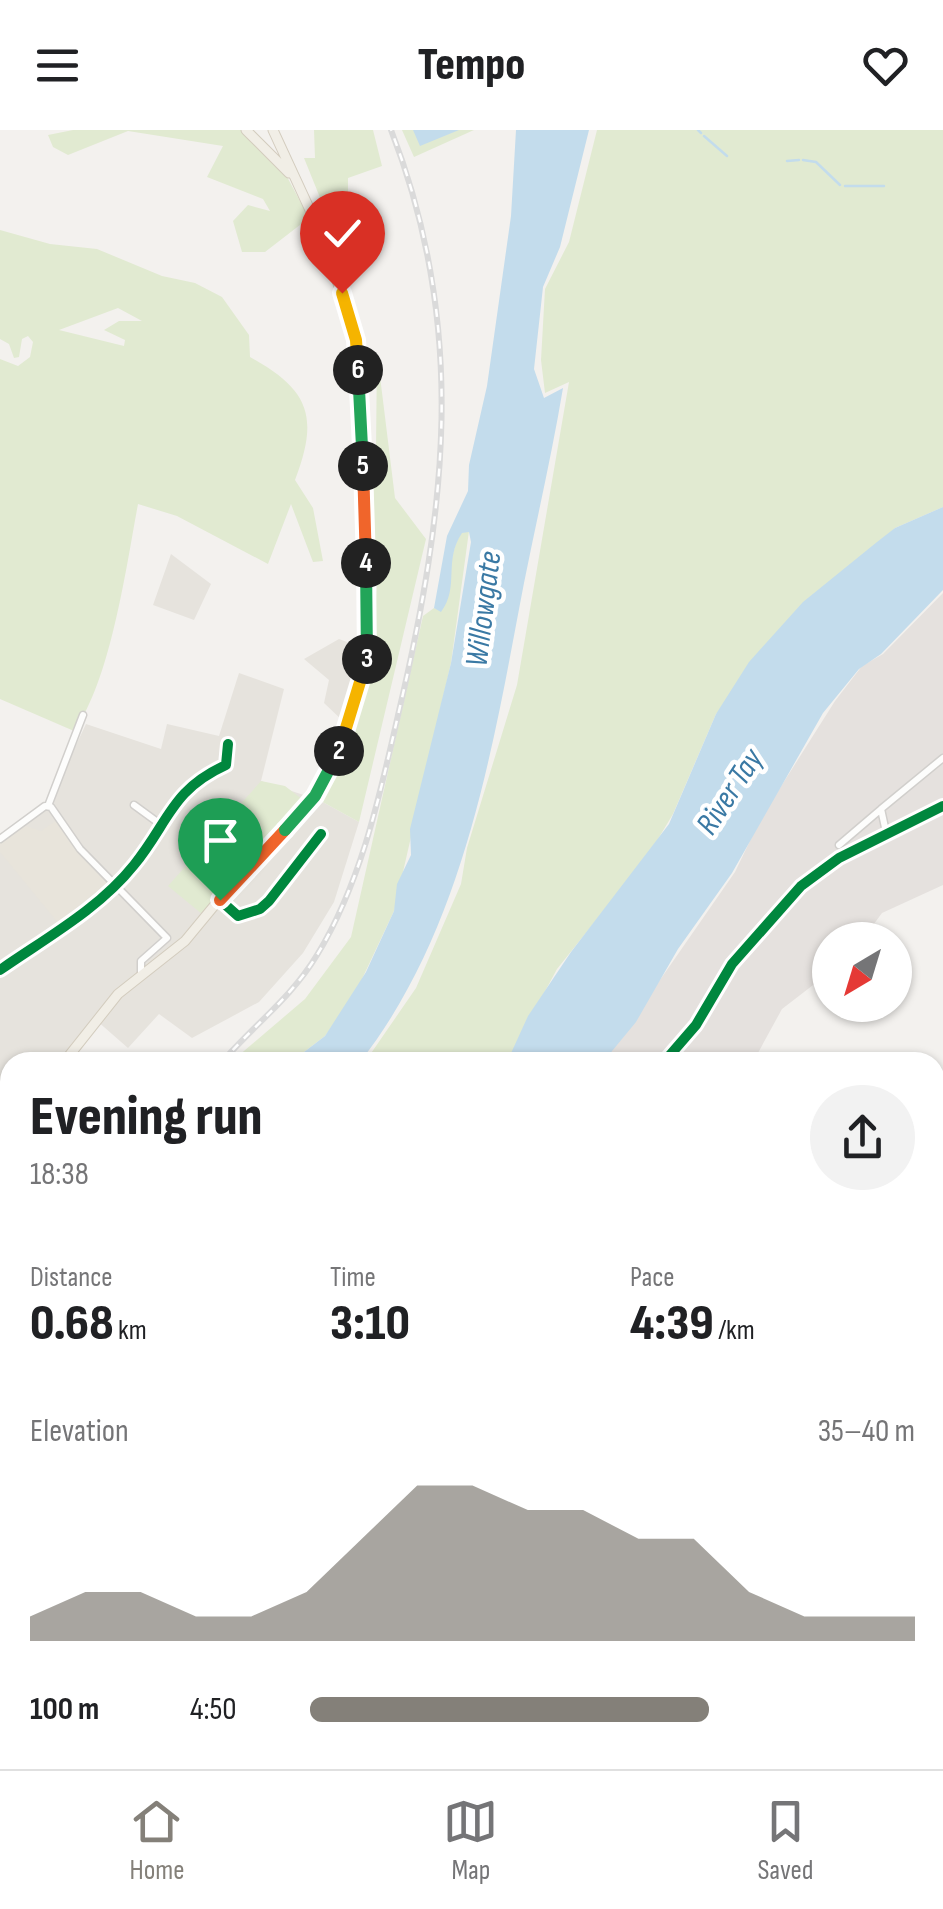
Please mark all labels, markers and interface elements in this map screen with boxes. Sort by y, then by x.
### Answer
icon: menu [30,38,85,93]
text: Tempo [418,38,525,93]
icon: heart [858,38,913,93]
pin [300,191,385,294]
icon: check [315,206,370,261]
pin: 6 [333,345,383,395]
text: 6 [351,353,365,386]
pin: 5 [338,441,388,491]
text: 5 [357,449,369,482]
pin: 4 [341,538,391,588]
text: 4 [359,546,373,579]
water label: Willowgate [458,549,510,669]
pin: 3 [342,634,392,684]
text: 3 [361,642,373,675]
pin: 2 [314,726,364,776]
text: 2 [333,734,345,767]
water label: River Tay [688,741,773,842]
pin [178,798,263,901]
icon: arrive [193,813,248,868]
north arrow [812,922,912,1022]
map controls [812,922,912,1022]
text: Evening run [30,1084,263,1151]
button: share [810,1085,915,1190]
text: 18:38 [30,1155,89,1194]
text: Distance [30,1261,113,1294]
text: Time [330,1261,376,1294]
text: Pace [630,1261,675,1294]
text: 0.68 [30,1294,114,1354]
text: 3:10 [330,1294,410,1354]
text: 4:39 [630,1294,714,1354]
text: km [114,1314,147,1347]
text: /km [714,1314,755,1347]
text: Elevation [30,1412,129,1451]
text: 35–40 m [818,1412,915,1451]
text: 100 m [30,1690,99,1729]
text: 4:50 [190,1690,237,1729]
tab: Home [129,1794,185,1887]
tab: Map [443,1794,498,1887]
tab: Saved [757,1794,814,1887]

